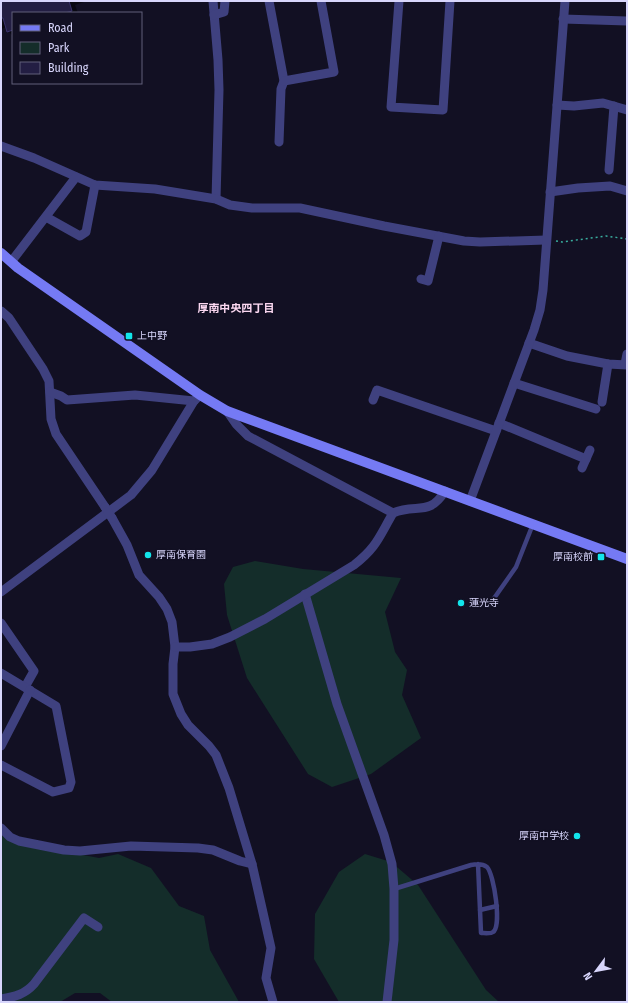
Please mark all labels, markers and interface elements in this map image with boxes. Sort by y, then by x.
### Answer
legend [12,12,142,84]
text: Road [48,21,73,35]
text: Park [48,41,70,55]
text: Building [48,61,89,75]
district label: 厚南中央四丁目 [198,302,275,315]
place label: 上中野 [137,330,167,342]
marker: 上中野 [124,331,134,341]
place label: 厚南保育園 [156,549,206,561]
marker: 厚南保育園 [143,550,153,560]
place label: 厚南校前 [553,551,593,563]
marker: 厚南校前 [596,552,606,562]
place label: 蓮光寺 [469,597,499,609]
marker: 蓮光寺 [456,598,466,608]
place label: 厚南中学校 [519,830,569,842]
marker: 厚南中学校 [572,831,582,841]
north arrow [576,951,616,991]
text: N [581,970,595,982]

